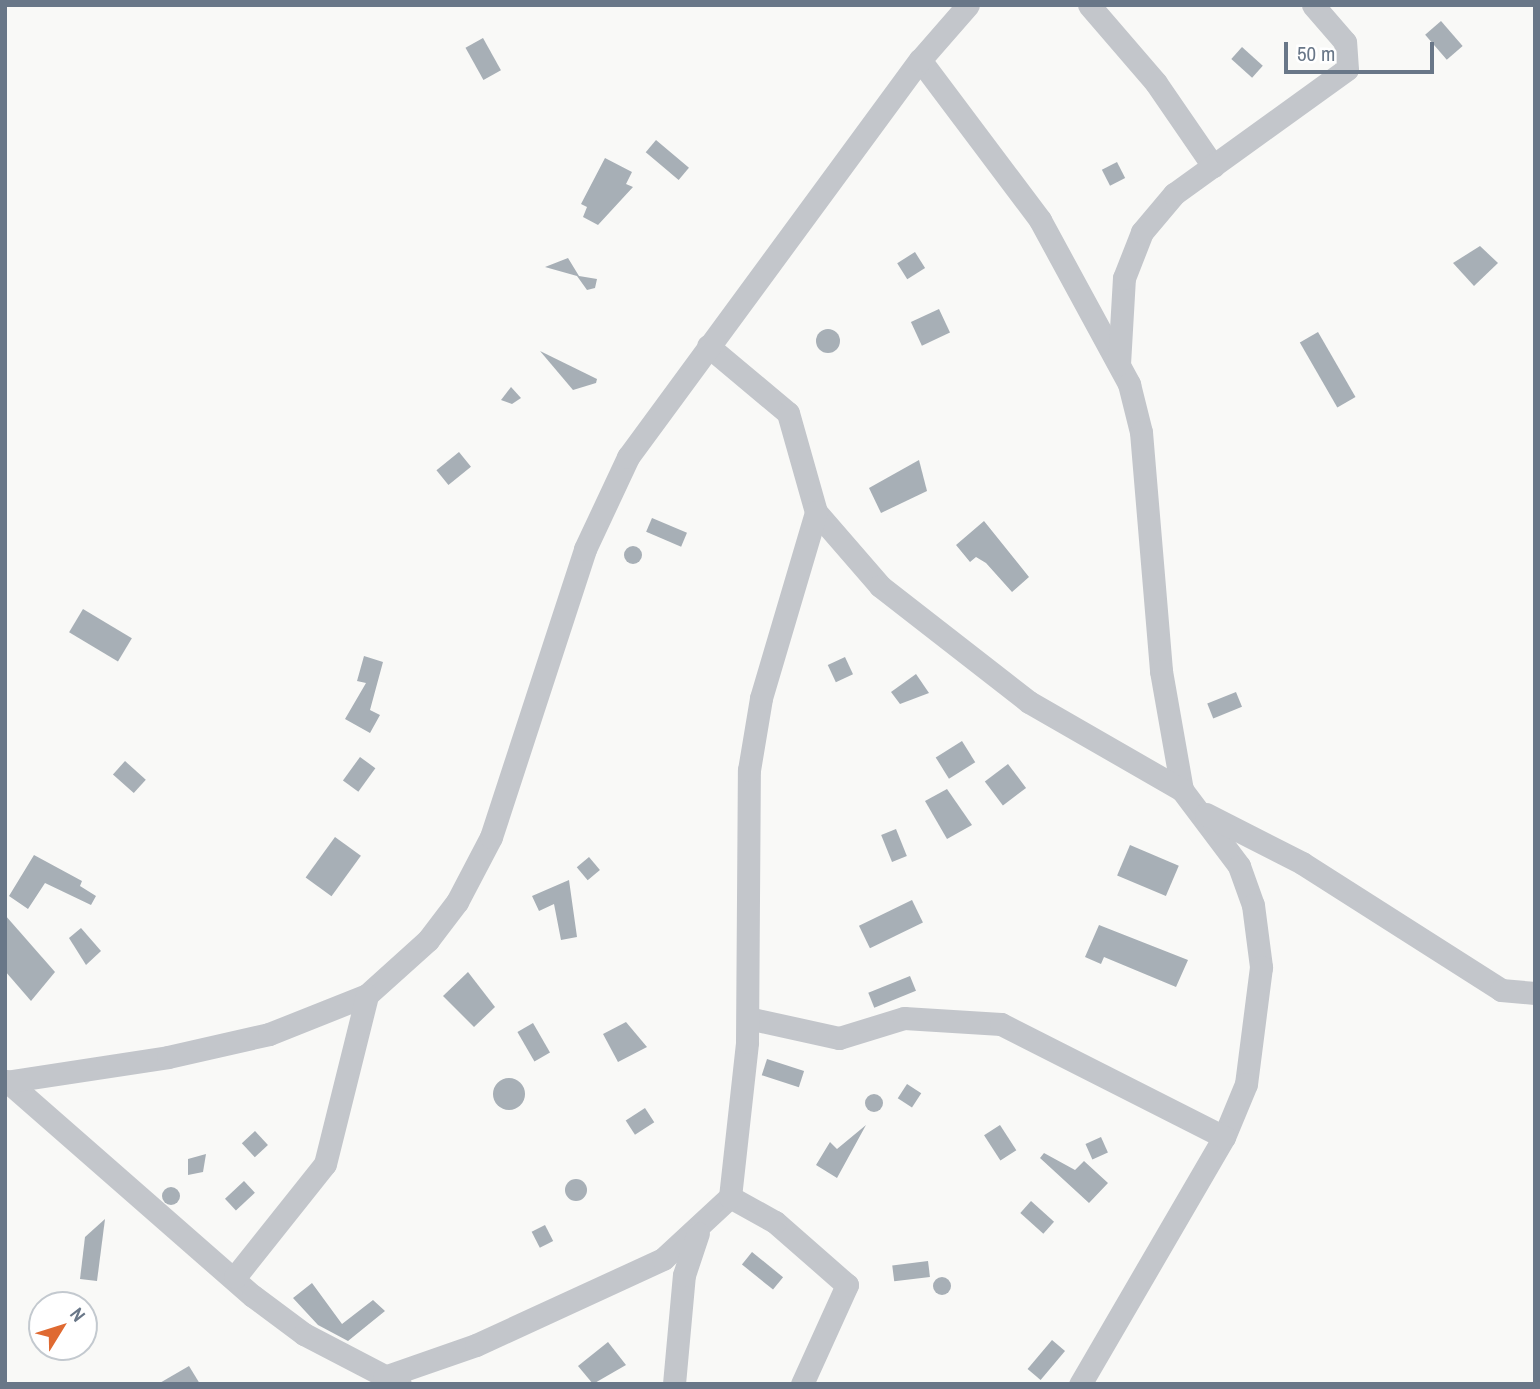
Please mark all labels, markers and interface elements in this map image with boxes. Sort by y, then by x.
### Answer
scale bar [1288,28,1438,72]
text: 50 m [1297,39,1335,68]
north arrow [28,1291,98,1361]
text: N [64,1302,92,1327]

